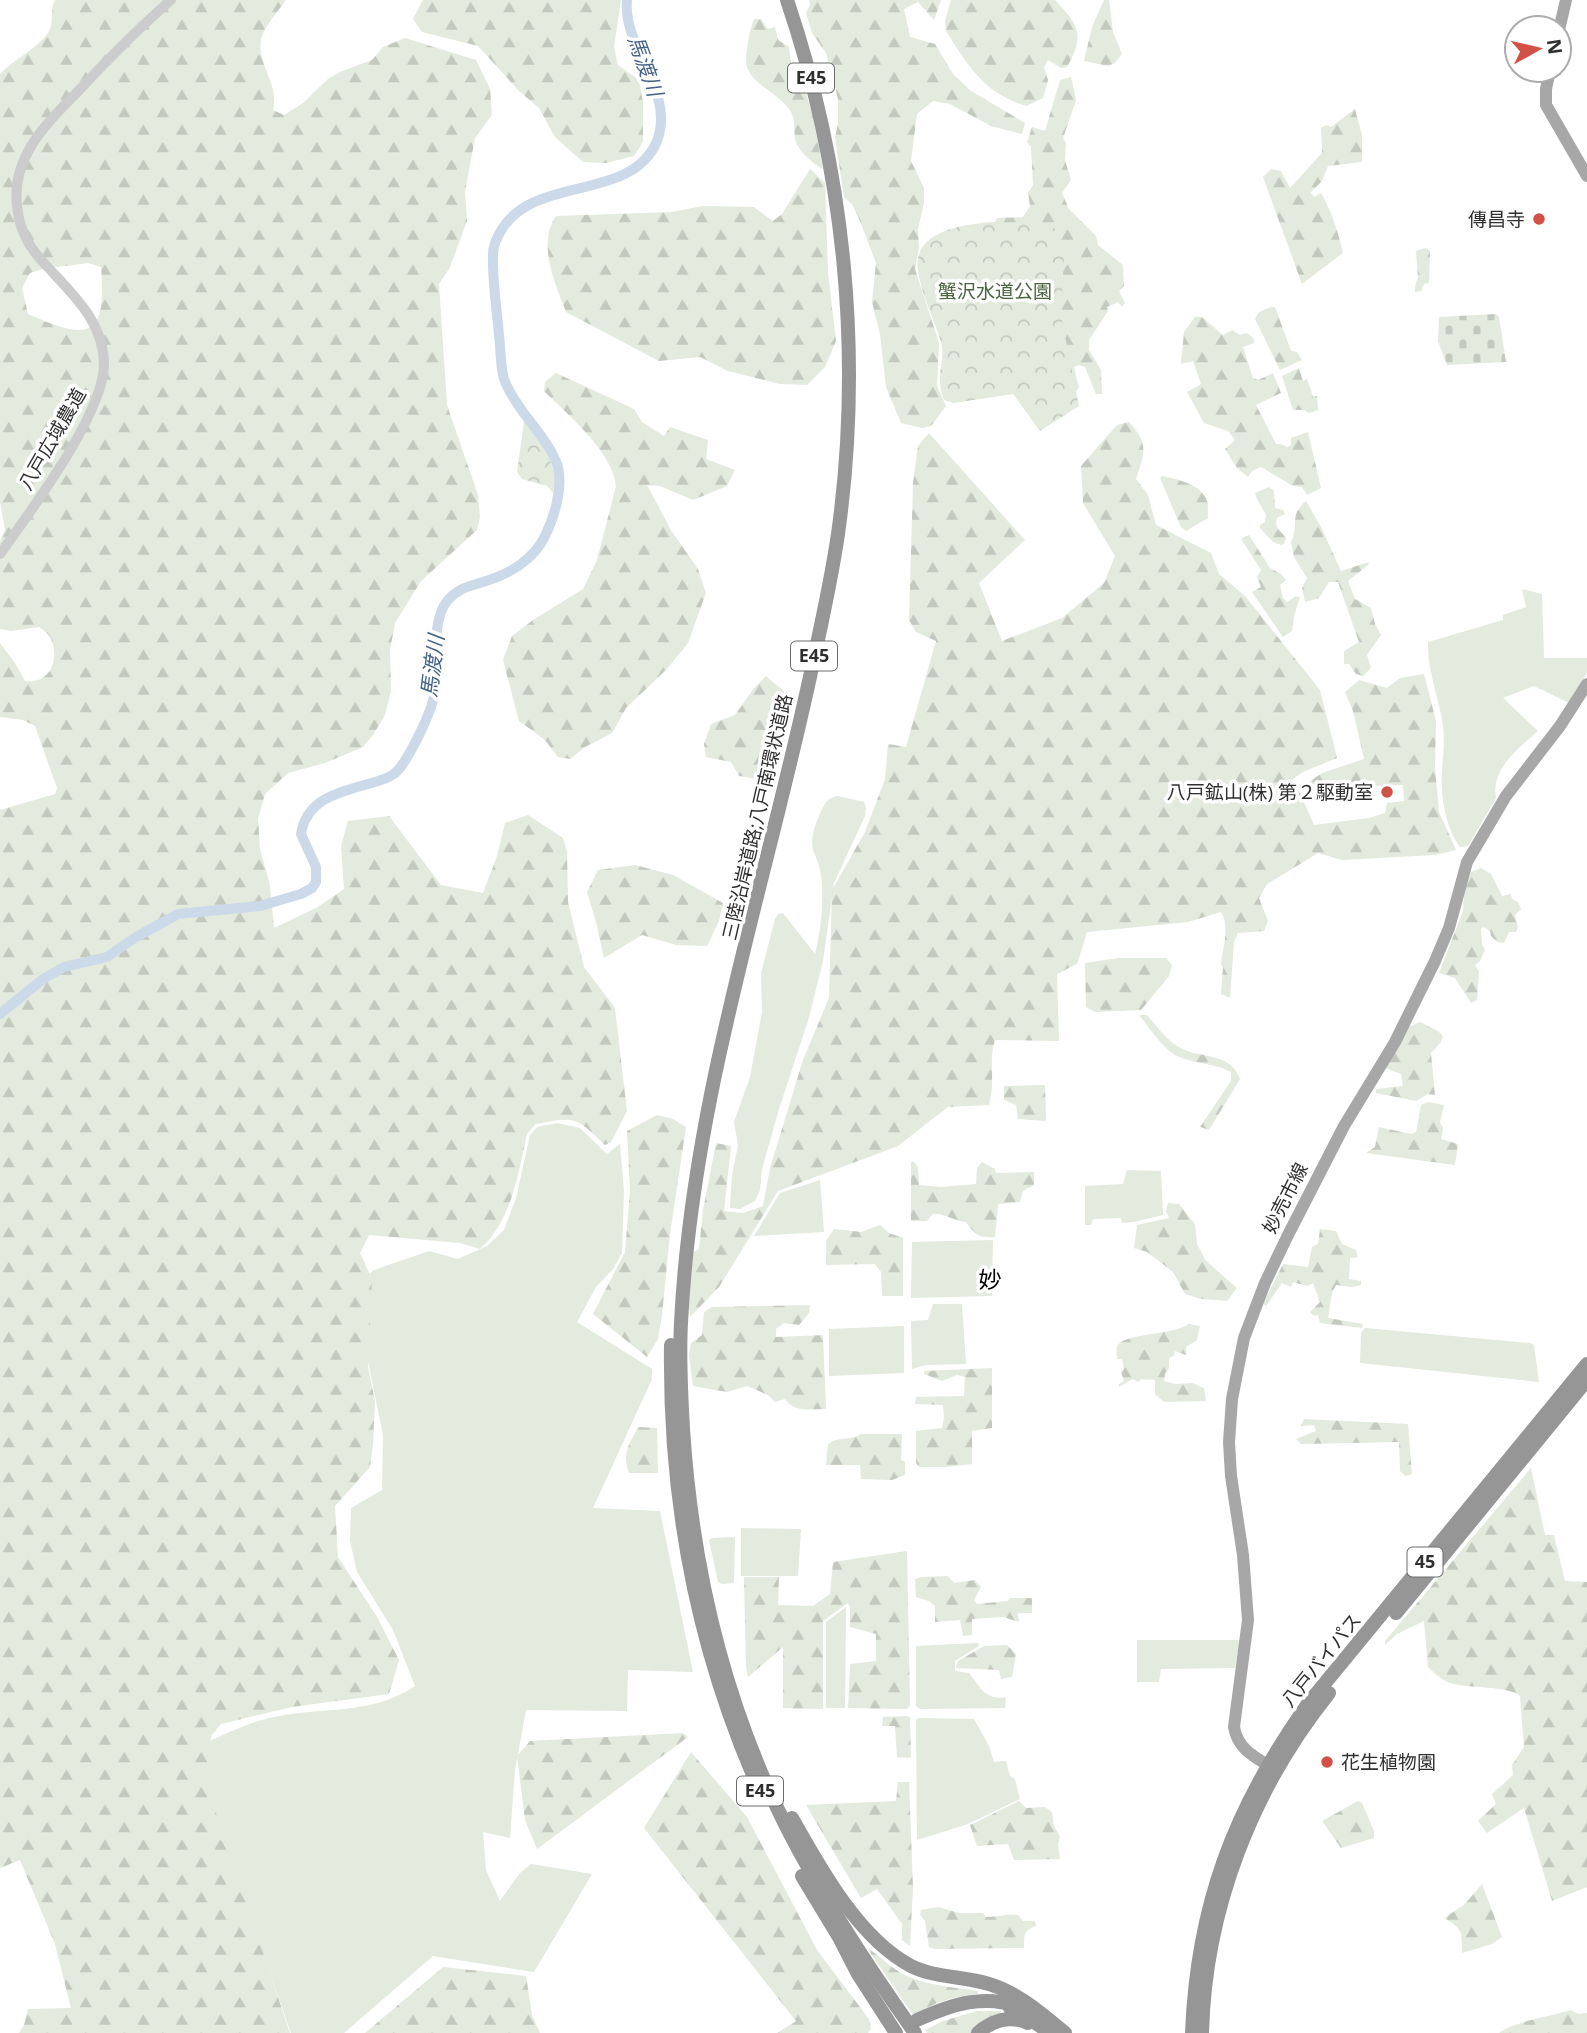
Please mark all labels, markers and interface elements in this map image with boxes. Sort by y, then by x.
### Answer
north arrow [1503,14,1573,84]
water label: 馬渡川 [622,31,671,102]
text: N [1541,37,1569,56]
road number: E45 [788,64,834,92]
place label: 傳昌寺 [1468,206,1525,232]
marker: 傳昌寺 [1531,211,1547,227]
park label: 蟹沢水道公園 [938,278,1052,304]
street label: 八戸広域農道 [12,383,92,495]
water label: 馬渡川 [414,631,450,699]
road number: E45 [791,642,837,670]
street label: 三陸沿岸道路;八戸南環状道路 [716,691,798,943]
place label: 八戸鉱山(株) 第２駆動室 [1167,779,1373,805]
marker: 八戸鉱山(株) 第２駆動室 [1379,784,1395,800]
street label: 妙売市線 [1256,1158,1314,1238]
district label: 妙 [979,1263,1002,1295]
road number: 45 [1408,1548,1442,1576]
street label: 八戸バイパス [1275,1608,1367,1712]
place label: 花生植物園 [1341,1749,1436,1775]
marker: 花生植物園 [1319,1754,1335,1770]
road number: E45 [737,1776,783,1806]

